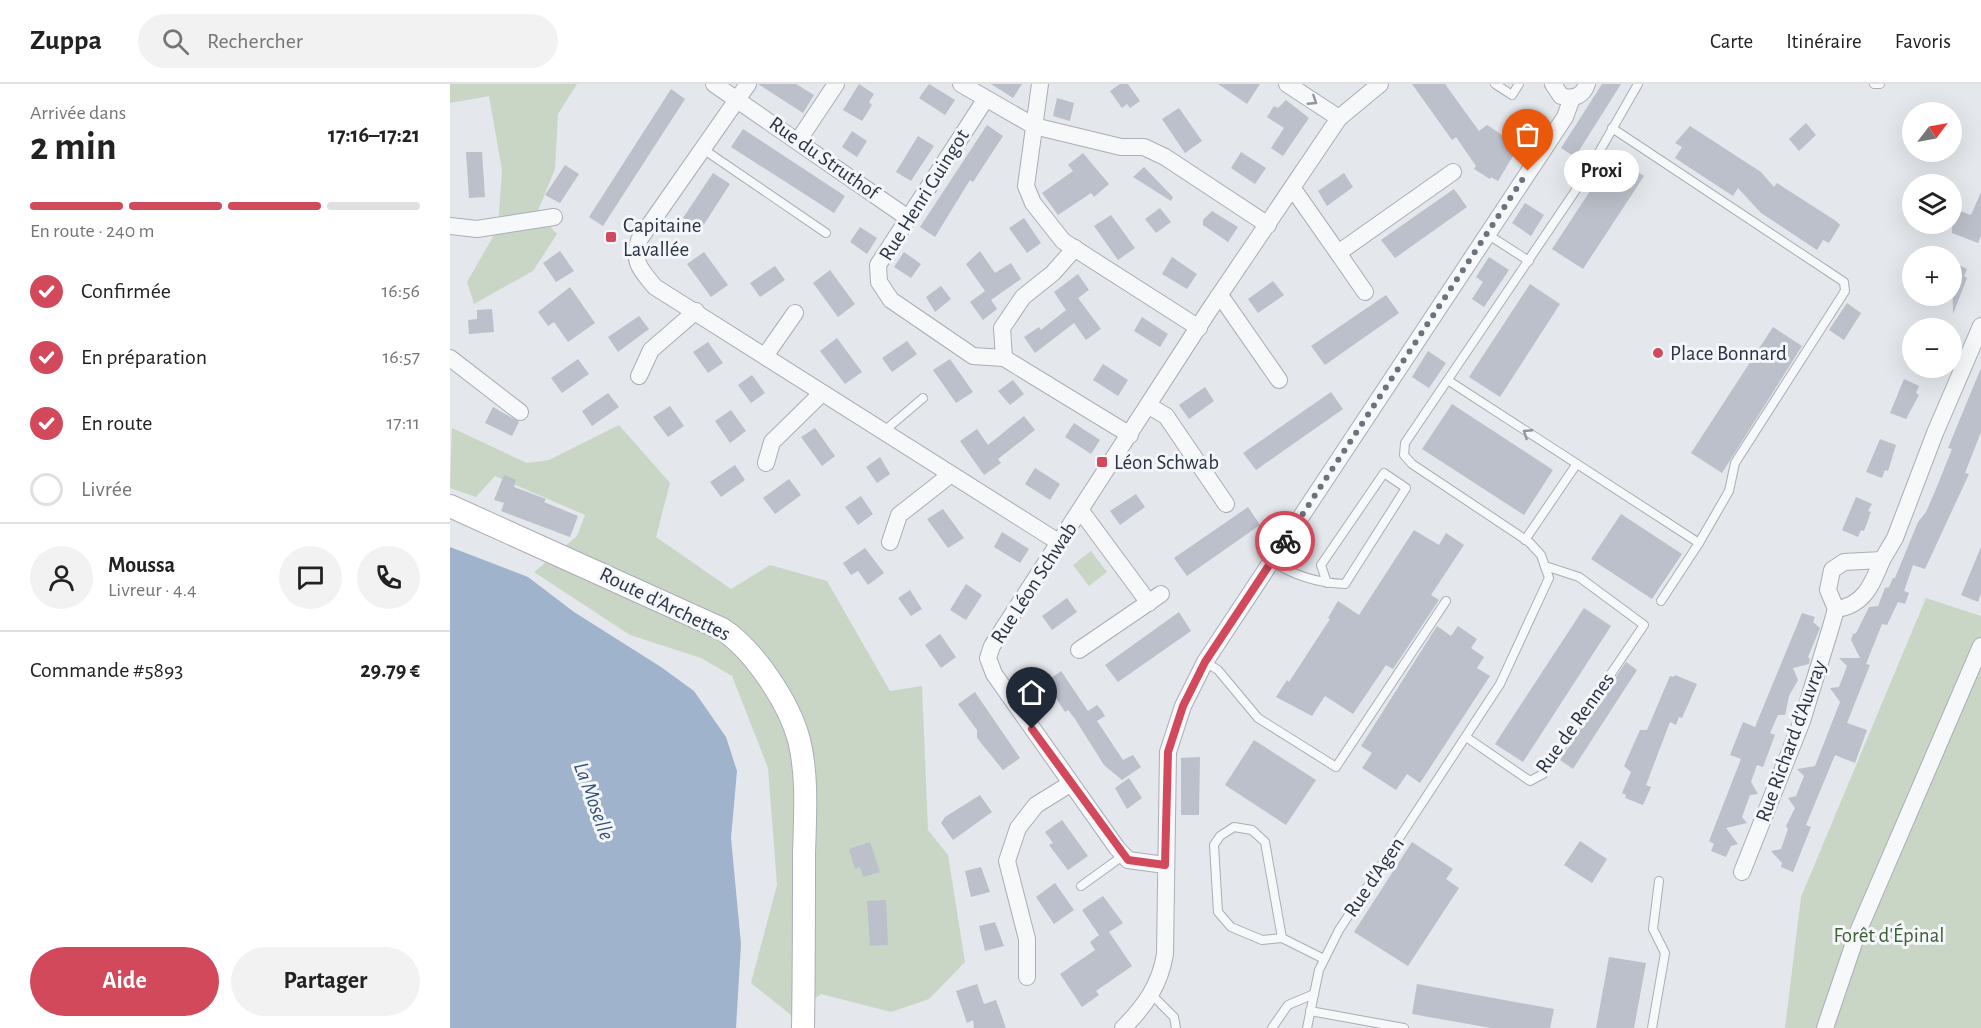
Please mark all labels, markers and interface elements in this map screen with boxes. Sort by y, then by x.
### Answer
search box [138,14,558,68]
icon: search [159,25,192,58]
text: Zuppa [30,27,102,55]
text: Rechercher [207,30,303,52]
text: Carte [1710,31,1753,52]
text: Itinéraire [1786,31,1862,52]
text: Favoris [1895,31,1951,52]
one-way arrow [1306,94,1317,105]
north arrow [1902,102,1962,162]
map controls [1902,102,1962,378]
text: Arrivée dans [30,103,126,123]
pin [1502,109,1553,171]
street label: Rue du Struthof [766,113,884,204]
icon: bag [1511,118,1544,151]
text: 17:16–17:21 [328,124,420,146]
street label: Rue Henri Guingot [875,125,973,264]
text: 2 min [30,128,117,167]
callout: Proxi [1564,150,1639,192]
text: Proxi [1581,161,1622,181]
button: layers [1902,174,1962,234]
place label: Capitaine Lavallée [623,215,701,260]
text: En route · 240 m [30,221,155,241]
marker: Capitaine Lavallée [604,230,618,244]
button: + [1902,246,1962,306]
icon: check [30,275,63,308]
text: Confirmée [81,280,171,302]
text: 16:56 [381,281,420,301]
button: − [1902,318,1962,378]
icon: check [30,341,63,374]
place label: Place Bonnard [1670,343,1787,364]
text: En préparation [81,346,207,368]
marker: Place Bonnard [1651,346,1665,360]
text: 16:57 [382,347,420,367]
icon: check [30,407,63,440]
text: En route [81,412,152,434]
text: 17:11 [386,413,420,433]
one-way arrow [1523,428,1533,440]
place label: Léon Schwab [1114,452,1219,473]
marker: Léon Schwab [1095,455,1109,469]
text: Livrée [81,478,132,500]
courier [1255,511,1315,571]
street label: Rue Léon Schwab [987,519,1081,647]
icon: bike [1269,525,1302,558]
button: person [30,546,93,609]
button: chat [279,546,342,609]
button: phone [357,546,420,609]
text: Moussa [108,554,175,576]
street label: Route d'Archettes [596,563,734,645]
text: Livreur · 4.4 [108,580,197,600]
street label: Rue Richard d'Auvray [1752,657,1830,825]
text: Commande #5893 [30,659,183,681]
text: 29.79 € [360,659,420,681]
pin [1006,667,1057,729]
street label: Rue de Rennes [1532,669,1618,777]
icon: home [1015,676,1048,709]
water label: La Moselle [570,759,618,843]
street label: Rue d'Agen [1340,833,1408,921]
park label: Forêt d'Épinal [1833,923,1945,946]
button: Aide [30,947,219,1016]
button: Partager [231,947,420,1016]

